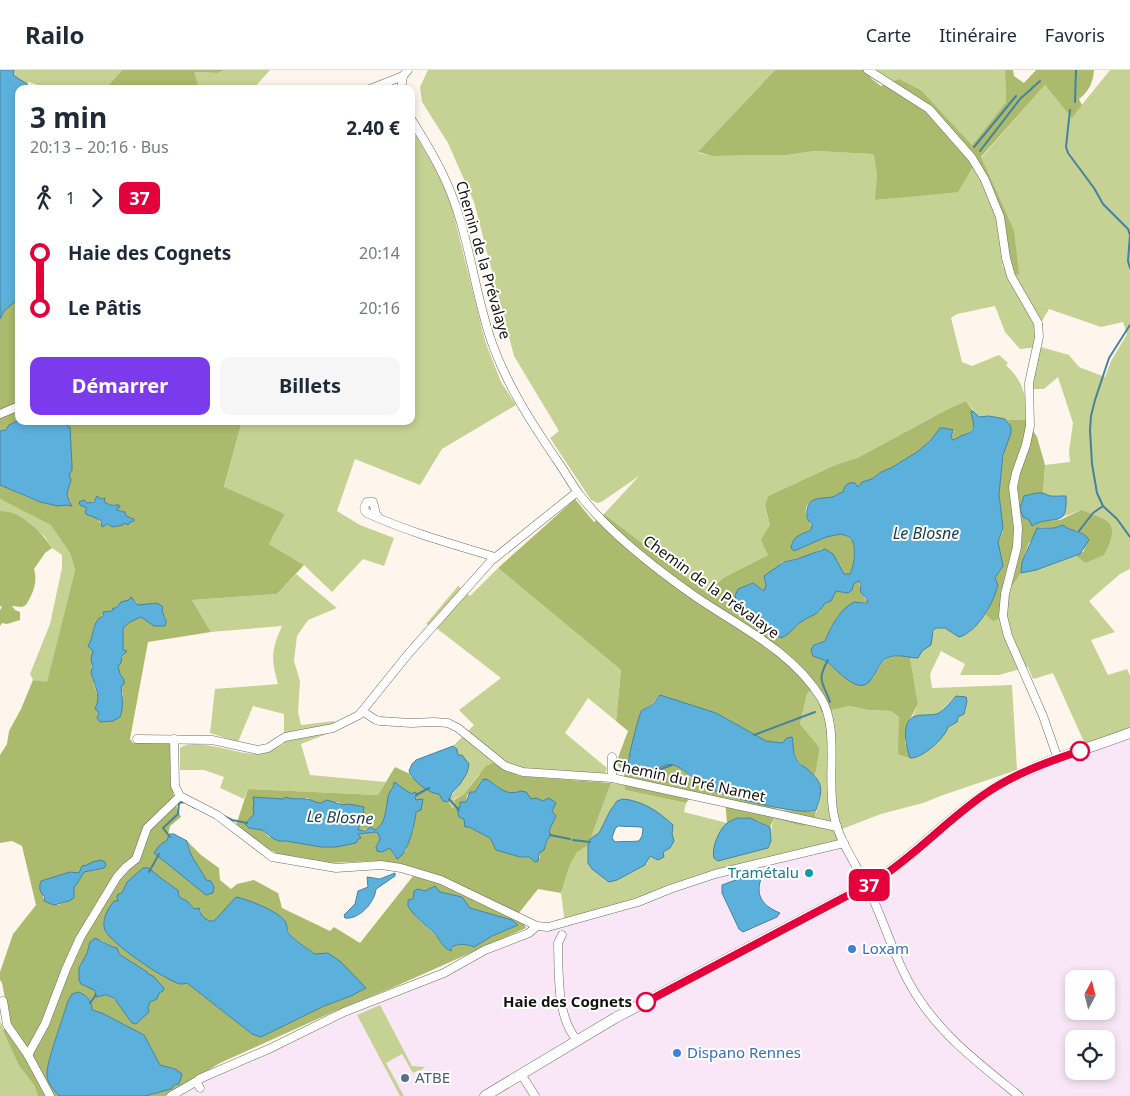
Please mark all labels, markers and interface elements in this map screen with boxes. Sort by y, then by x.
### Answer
text: Railo [25,18,84,51]
text: Carte [866,23,911,47]
text: Itinéraire [939,23,1017,47]
text: Favoris [1045,23,1105,47]
text: 3 min [30,98,107,136]
text: 2.40 € [346,115,400,141]
text: 20:13 – 20:16 · Bus [30,136,169,158]
street label: Chemin de la Prévalaye [452,178,516,341]
icon: walk [30,184,58,212]
icon: forward [83,184,111,212]
text: 37 [129,186,150,210]
text: 1 [66,187,75,209]
text: Haie des Cognets [68,240,231,266]
text: 20:14 [359,242,400,264]
text: Le Pâtis [68,295,142,321]
text: 20:16 [359,297,400,319]
button: Démarrer [30,357,210,415]
button: Billets [220,357,400,415]
water label: Le Blosne [893,522,959,544]
street label: Chemin de la Prévalaye [640,530,784,642]
unlabelled marker [1070,741,1090,761]
street label: Chemin du Pré Namet [611,754,768,806]
water label: Le Blosne [306,805,374,829]
place label: Tramétalu [728,862,799,882]
marker: Tramétalu [803,867,815,879]
line badge: 37 [846,869,892,901]
text: 37 [859,873,879,897]
place label: Loxam [862,938,909,958]
marker: Loxam [846,943,858,955]
north arrow [1065,970,1115,1020]
map controls [1065,970,1115,1080]
place label: Haie des Cognets [503,991,632,1011]
marker: Haie des Cognets [636,992,656,1012]
button: locate [1065,1030,1115,1080]
place label: Dispano Rennes [687,1042,801,1062]
marker: Dispano Rennes [671,1047,683,1059]
place label: ATBE [415,1067,450,1087]
marker: ATBE [399,1072,411,1084]

